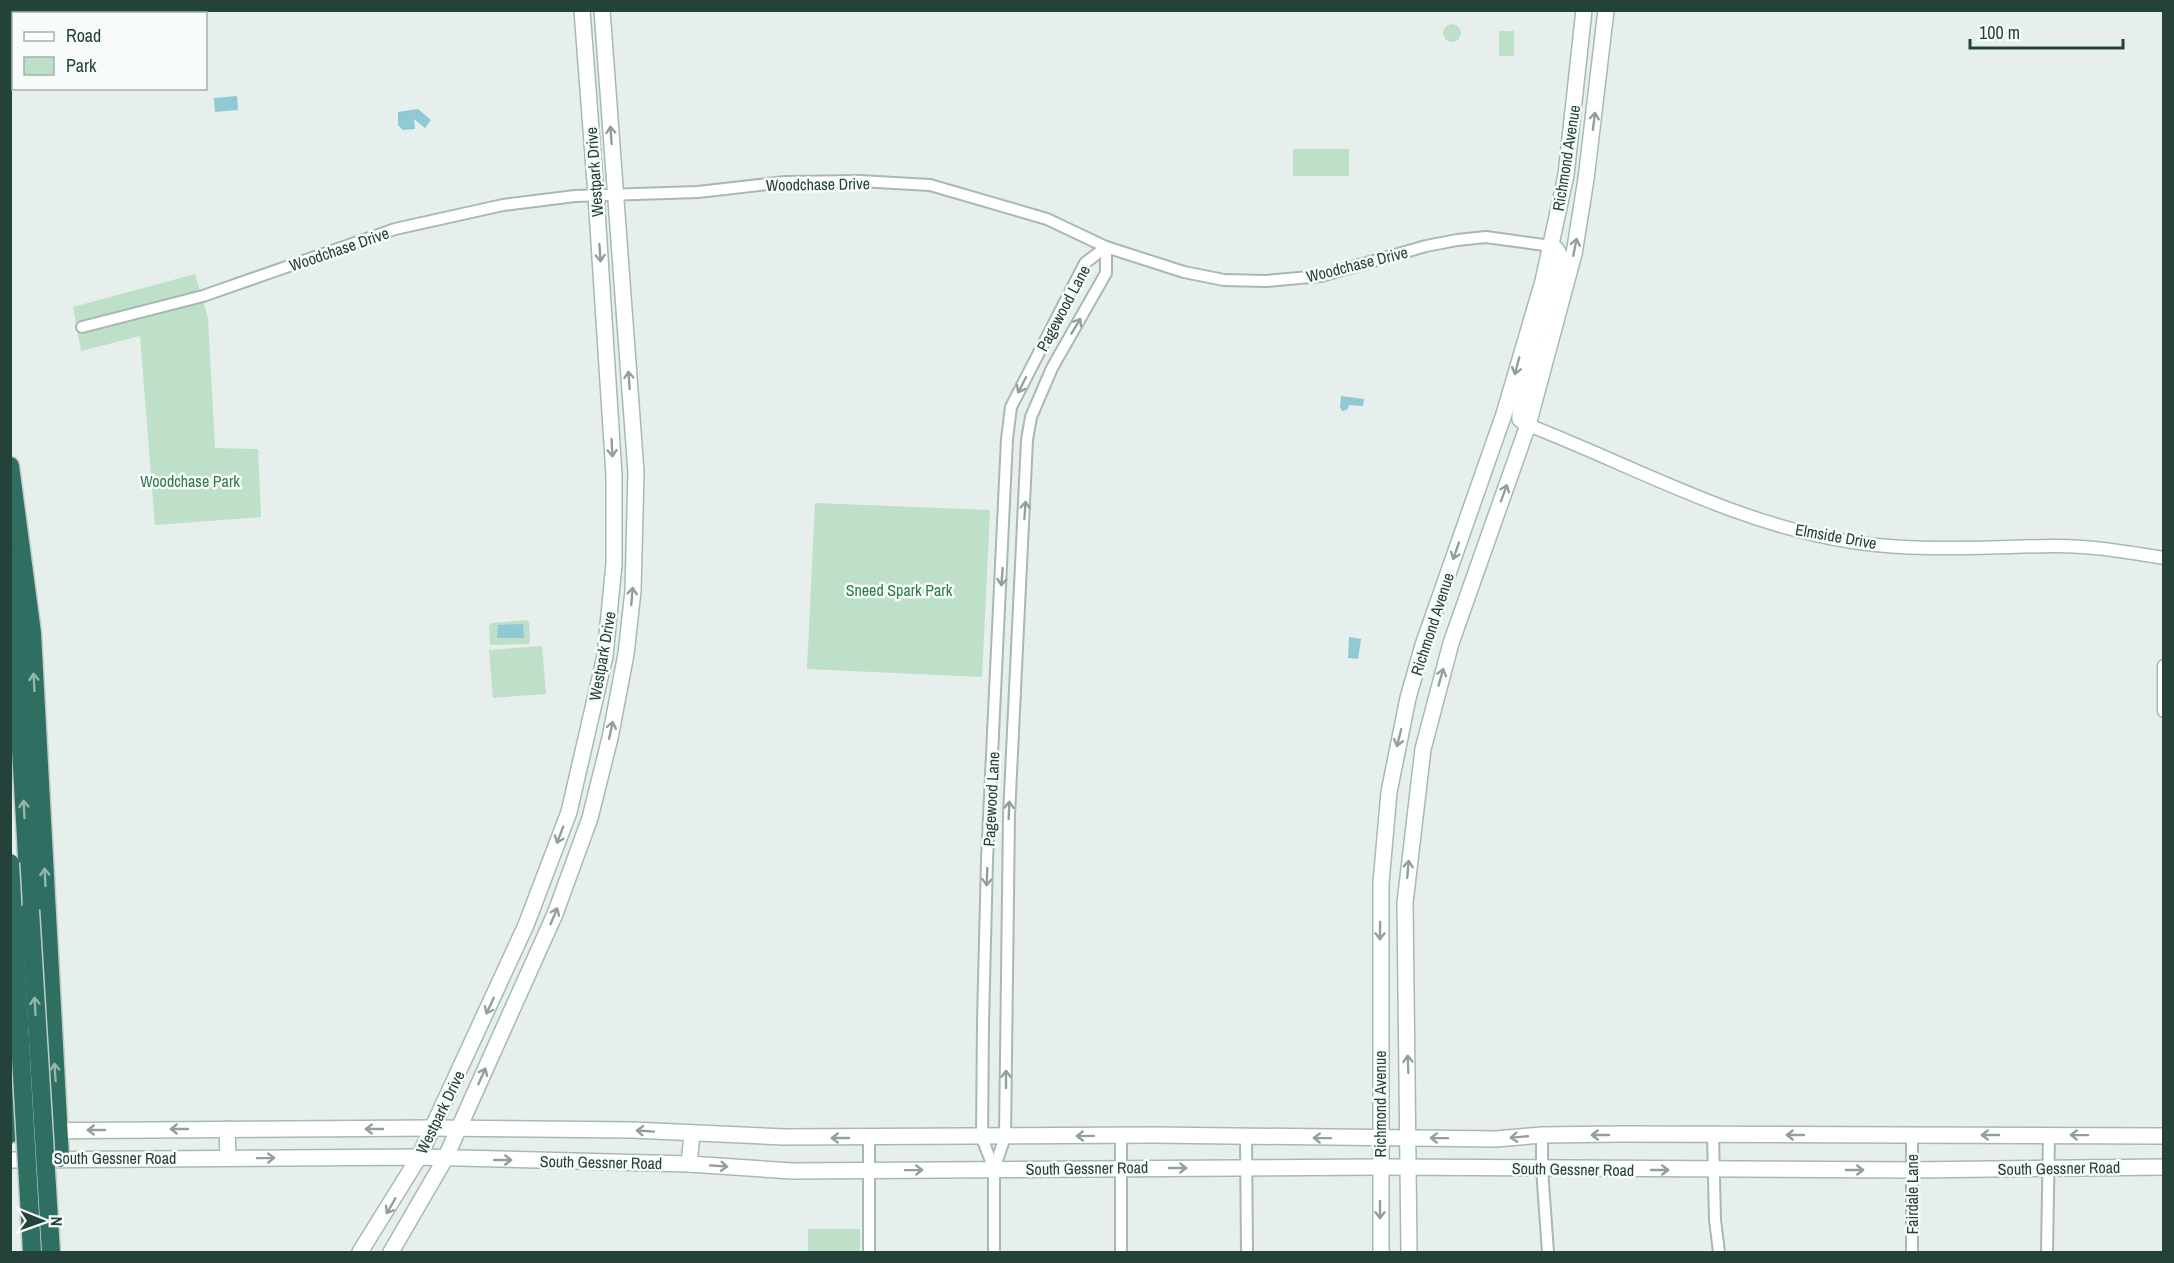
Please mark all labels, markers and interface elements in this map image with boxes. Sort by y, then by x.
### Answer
legend [12,12,207,90]
scale bar [1970,12,2123,50]
text: 100 m [1979,20,2020,45]
text: Road [66,23,101,48]
text: Park [66,53,97,78]
street label: Richmond Avenue [1547,103,1585,213]
one-way arrow [1589,112,1600,132]
street label: Westpark Drive [580,126,608,218]
one-way arrow [605,126,616,146]
street label: Woodchase Drive [766,172,870,196]
street label: Woodchase Drive [286,222,392,276]
one-way arrow [1570,237,1581,257]
street label: Woodchase Drive [1304,241,1410,287]
one-way arrow [595,243,606,262]
street label: Pagewood Lane [1031,261,1095,355]
one-way arrow [1070,318,1082,335]
one-way arrow [1511,356,1522,375]
one-way arrow [623,371,634,391]
one-way arrow [1016,376,1028,394]
one-way arrow [607,437,618,457]
park label: Woodchase Park [140,470,240,492]
one-way arrow [1499,484,1510,502]
one-way arrow [1020,501,1031,521]
street label: Elmside Drive [1794,518,1878,554]
one-way arrow [1450,541,1461,560]
one-way arrow [996,567,1007,587]
street label: Richmond Avenue [1405,570,1459,678]
park label: Sneed Spark Park [846,579,953,601]
one-way arrow [627,586,638,606]
street label: Westpark Drive [583,610,621,702]
one-way arrow [1436,668,1447,687]
one-way arrow [29,673,40,693]
one-way arrow [606,721,618,740]
one-way arrow [1392,728,1404,747]
street label: Pagewood Lane [978,751,1004,847]
one-way arrow [19,800,30,820]
one-way arrow [1004,800,1015,820]
one-way arrow [554,825,565,843]
one-way arrow [1403,859,1414,879]
one-way arrow [981,866,992,886]
one-way arrow [39,867,50,887]
one-way arrow [549,907,560,926]
one-way arrow [1374,921,1386,941]
one-way arrow [29,996,40,1016]
one-way arrow [483,997,495,1015]
street label: Richmond Avenue [1369,1051,1391,1158]
one-way arrow [1403,1054,1414,1074]
one-way arrow [49,1062,60,1082]
street label: Westpark Drive [410,1067,470,1157]
one-way arrow [476,1067,488,1085]
one-way arrow [1000,1069,1011,1089]
one-way arrow [170,1123,190,1135]
one-way arrow [365,1123,385,1135]
one-way arrow [87,1124,107,1136]
one-way arrow [636,1125,656,1136]
one-way arrow [1591,1129,1611,1140]
one-way arrow [1786,1129,1806,1140]
one-way arrow [1981,1129,2001,1141]
one-way arrow [2070,1129,2090,1141]
one-way arrow [1076,1130,1096,1142]
one-way arrow [830,1132,850,1144]
one-way arrow [1313,1132,1333,1144]
one-way arrow [1429,1132,1449,1144]
one-way arrow [1510,1132,1530,1143]
street label: South Gessner Road [54,1147,176,1169]
street label: South Gessner Road [540,1150,662,1174]
one-way arrow [255,1152,275,1164]
street label: Fairdale Lane [1901,1154,1923,1234]
one-way arrow [492,1155,512,1166]
street label: South Gessner Road [1026,1156,1148,1180]
street label: South Gessner Road [1998,1156,2120,1180]
street label: South Gessner Road [1512,1157,1634,1181]
one-way arrow [708,1160,728,1171]
one-way arrow [1168,1162,1188,1173]
one-way arrow [903,1164,923,1176]
one-way arrow [1649,1164,1669,1176]
one-way arrow [1844,1164,1864,1176]
north arrow [12,1191,72,1251]
one-way arrow [384,1197,396,1214]
one-way arrow [1374,1199,1386,1219]
text: N [46,1216,68,1226]

